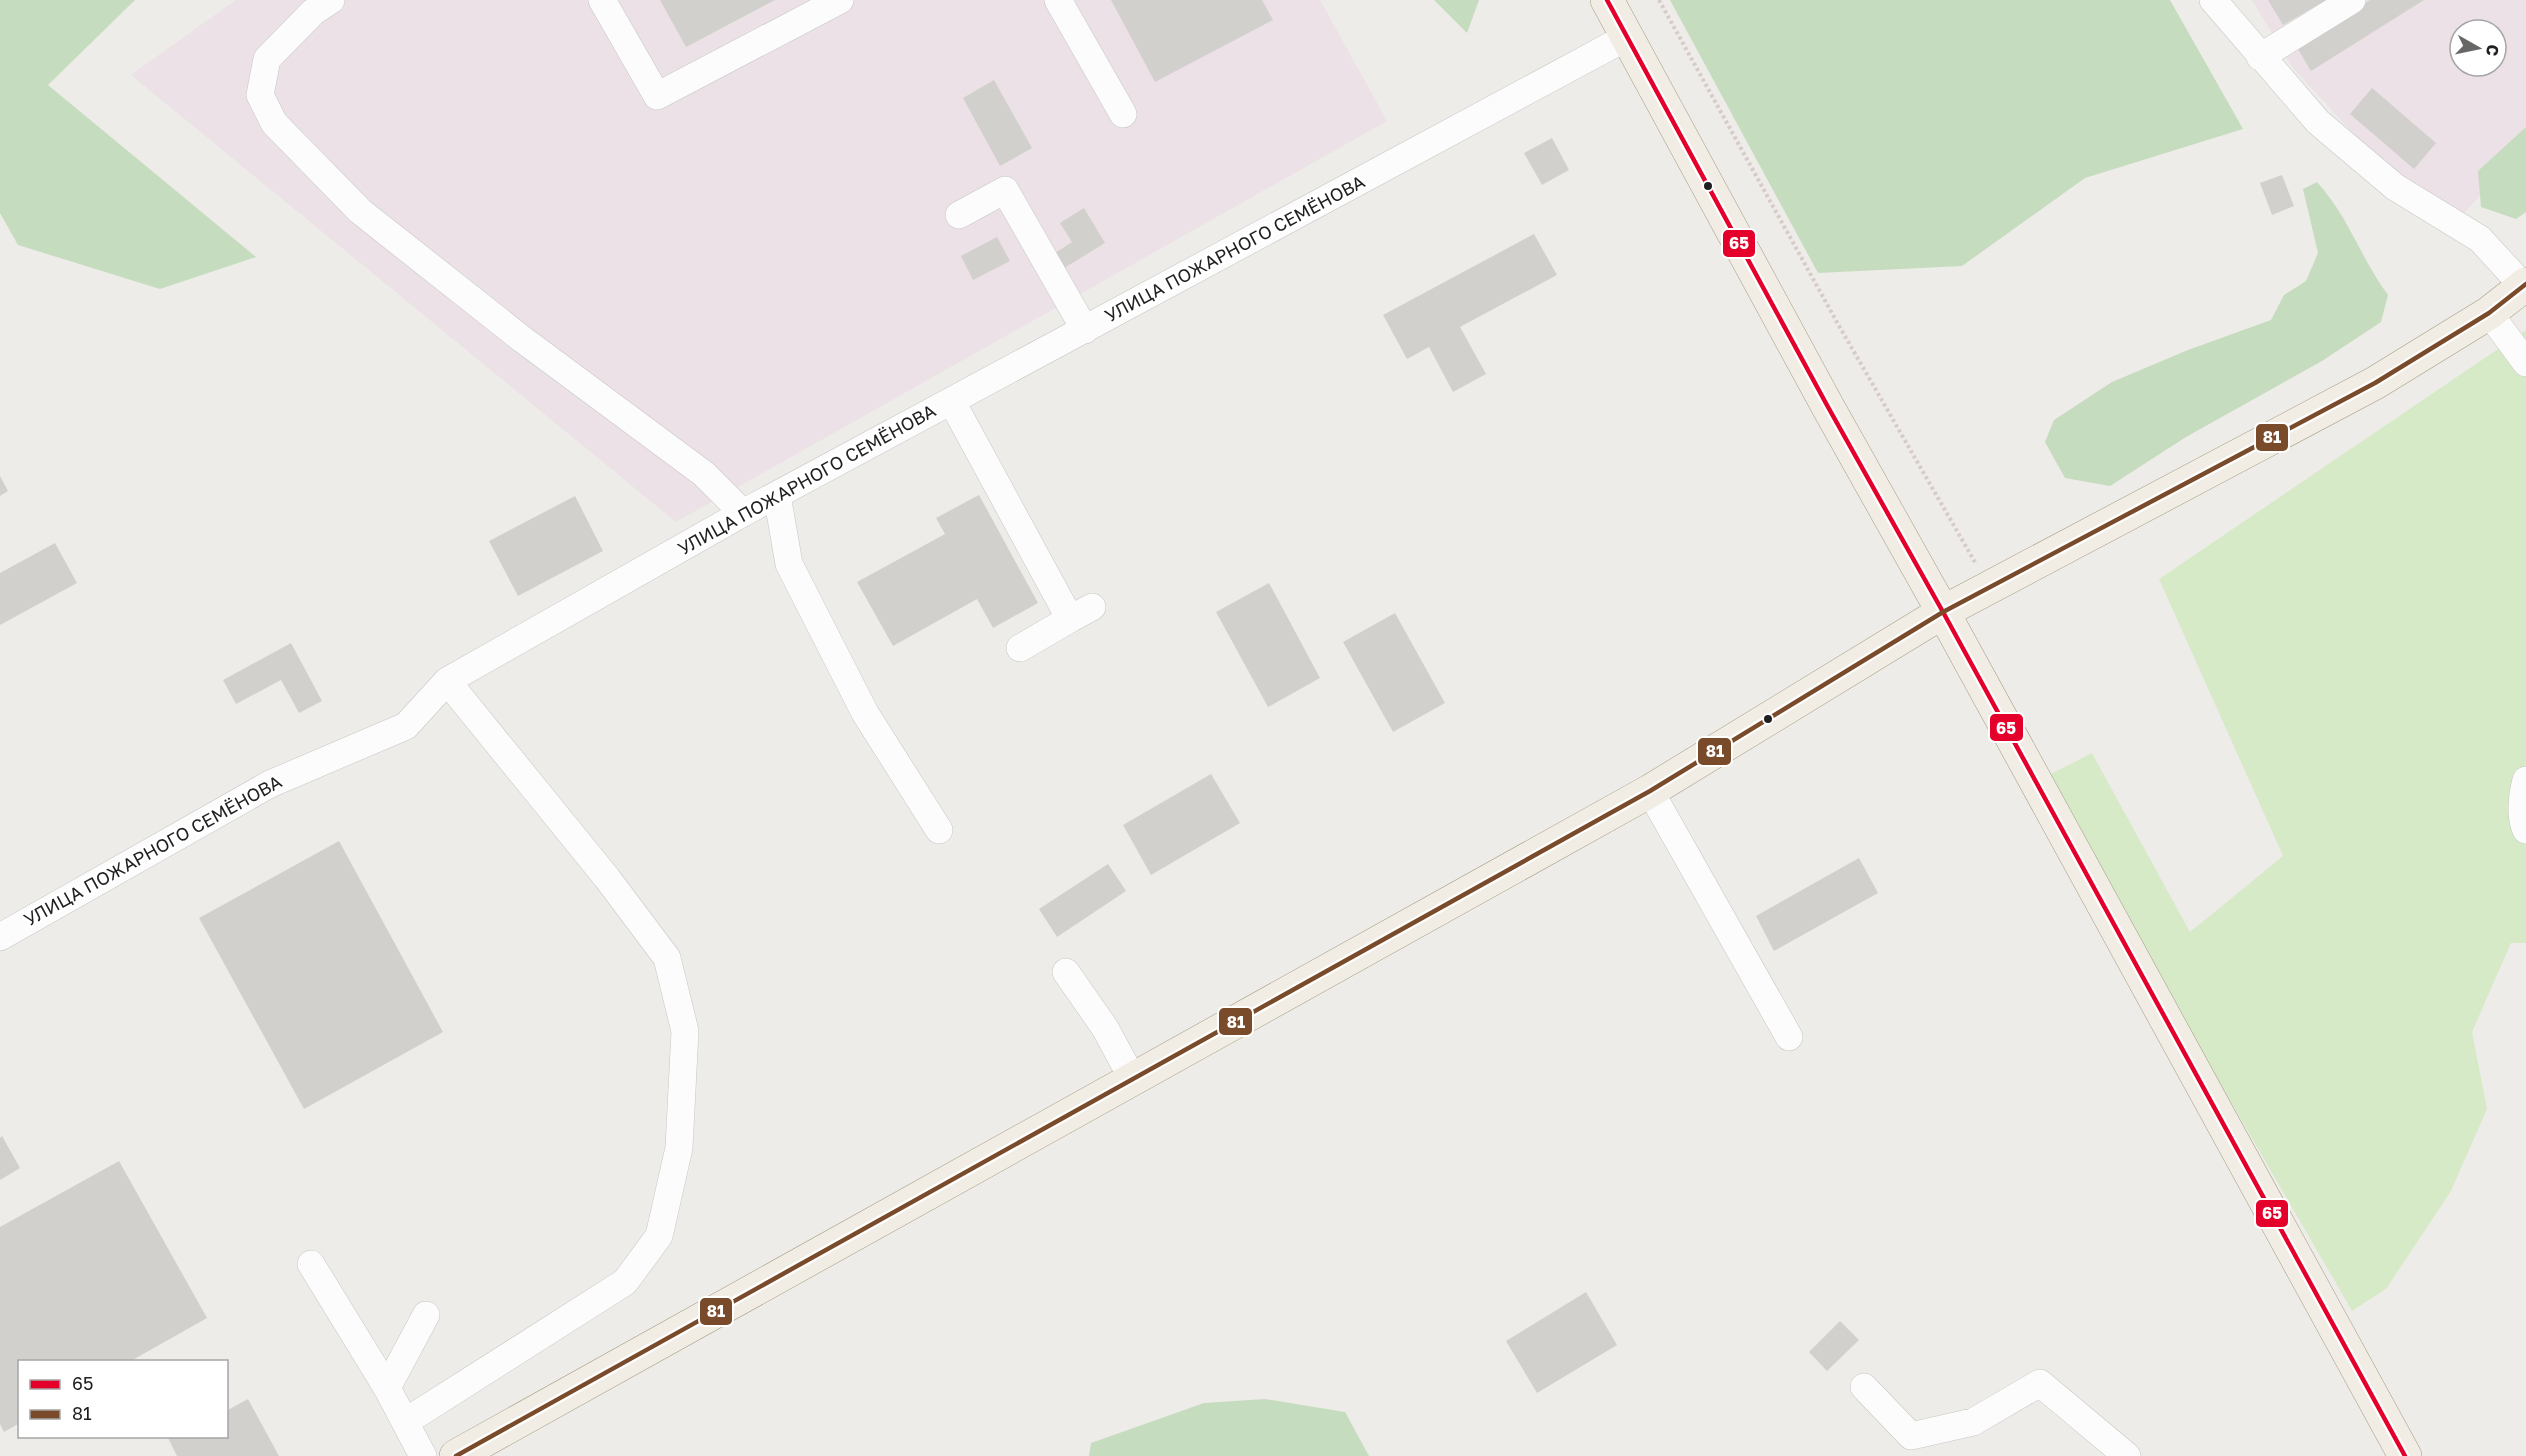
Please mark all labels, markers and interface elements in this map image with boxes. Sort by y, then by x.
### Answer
north arrow [2448,18,2508,78]
text: С [2482,43,2504,58]
street label: УЛИЦА ПОЖАРНОГО СЕМЁНОВА [1101,170,1368,326]
unlabelled marker [1702,180,1714,192]
line badge: 65 [1722,229,1756,258]
text: 65 [1729,233,1749,253]
street label: УЛИЦА ПОЖАРНОГО СЕМЁНОВА [674,399,939,559]
line badge: 81 [2255,423,2289,452]
text: 81 [2263,427,2281,447]
unlabelled marker [1762,713,1774,725]
line badge: 65 [1989,713,2024,742]
text: 65 [1996,718,2016,738]
line badge: 81 [1697,737,1732,766]
text: 81 [1706,741,1724,761]
street label: УЛИЦА ПОЖАРНОГО СЕМЁНОВА [20,770,285,930]
line badge: 81 [1218,1007,1253,1036]
text: 81 [1227,1012,1245,1032]
line badge: 65 [2255,1199,2289,1228]
text: 65 [2262,1203,2282,1223]
line badge: 81 [699,1297,733,1326]
text: 81 [707,1301,725,1321]
legend [18,1360,228,1438]
text: 65 [72,1372,93,1394]
text: 81 [72,1402,92,1424]

